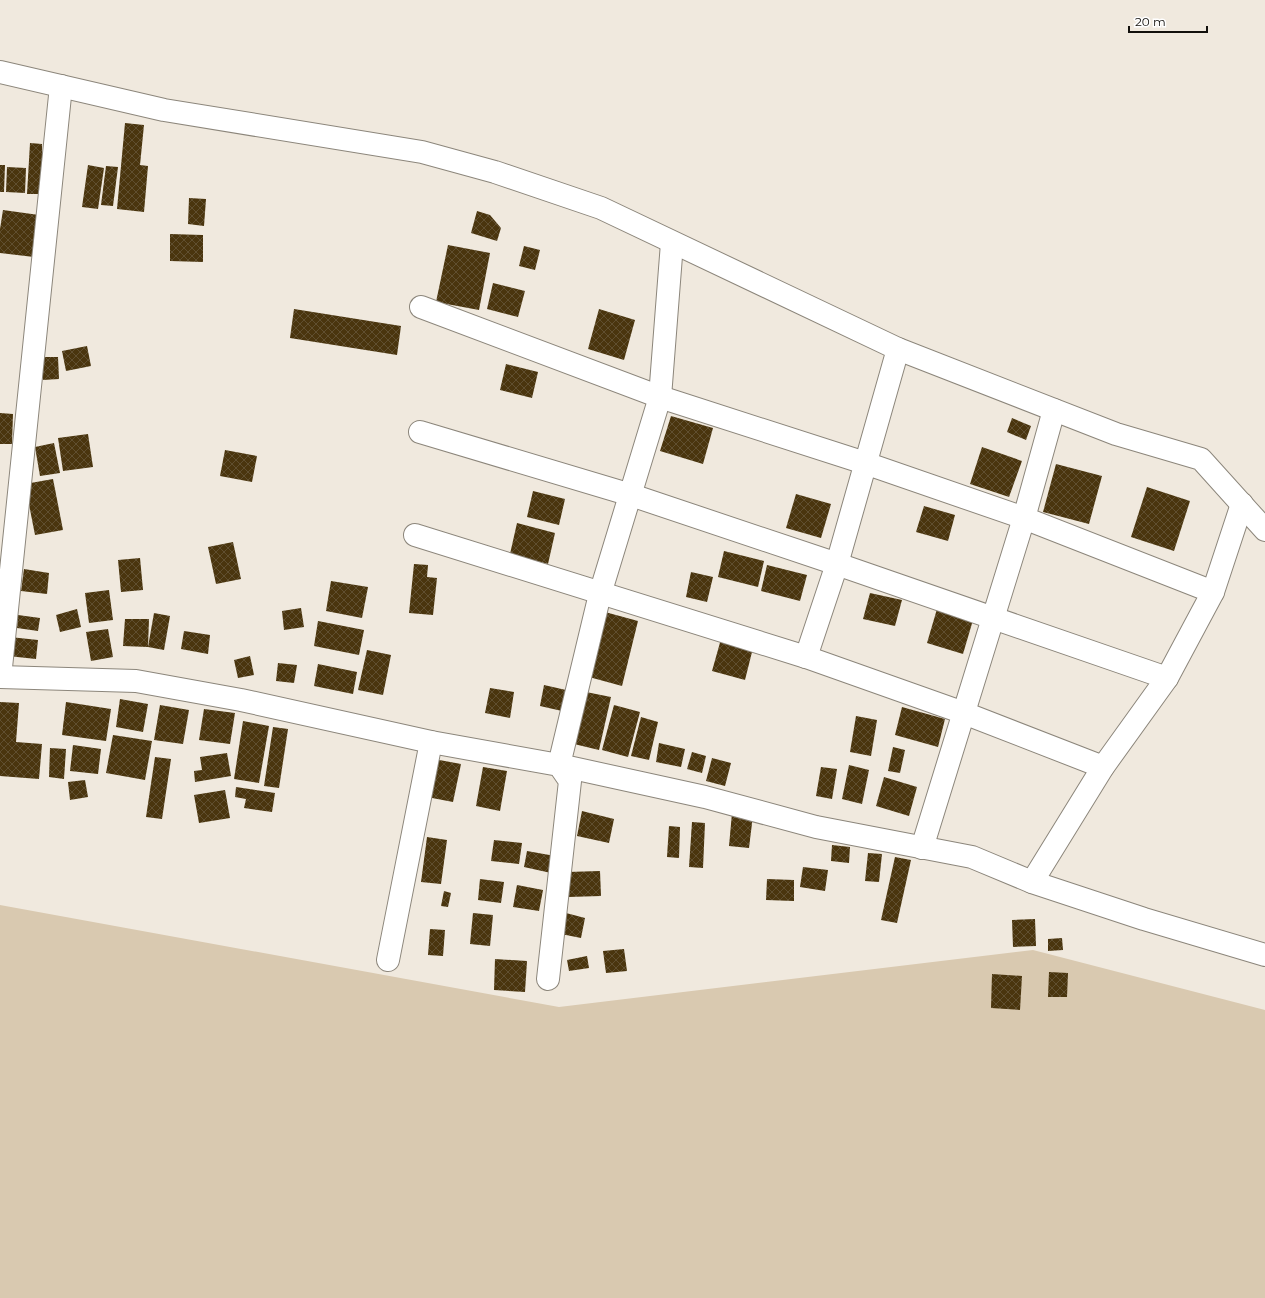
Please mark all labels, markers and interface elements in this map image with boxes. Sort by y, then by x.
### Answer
scale bar [1129,8,1207,34]
text: 20 m [1135,14,1166,29]

